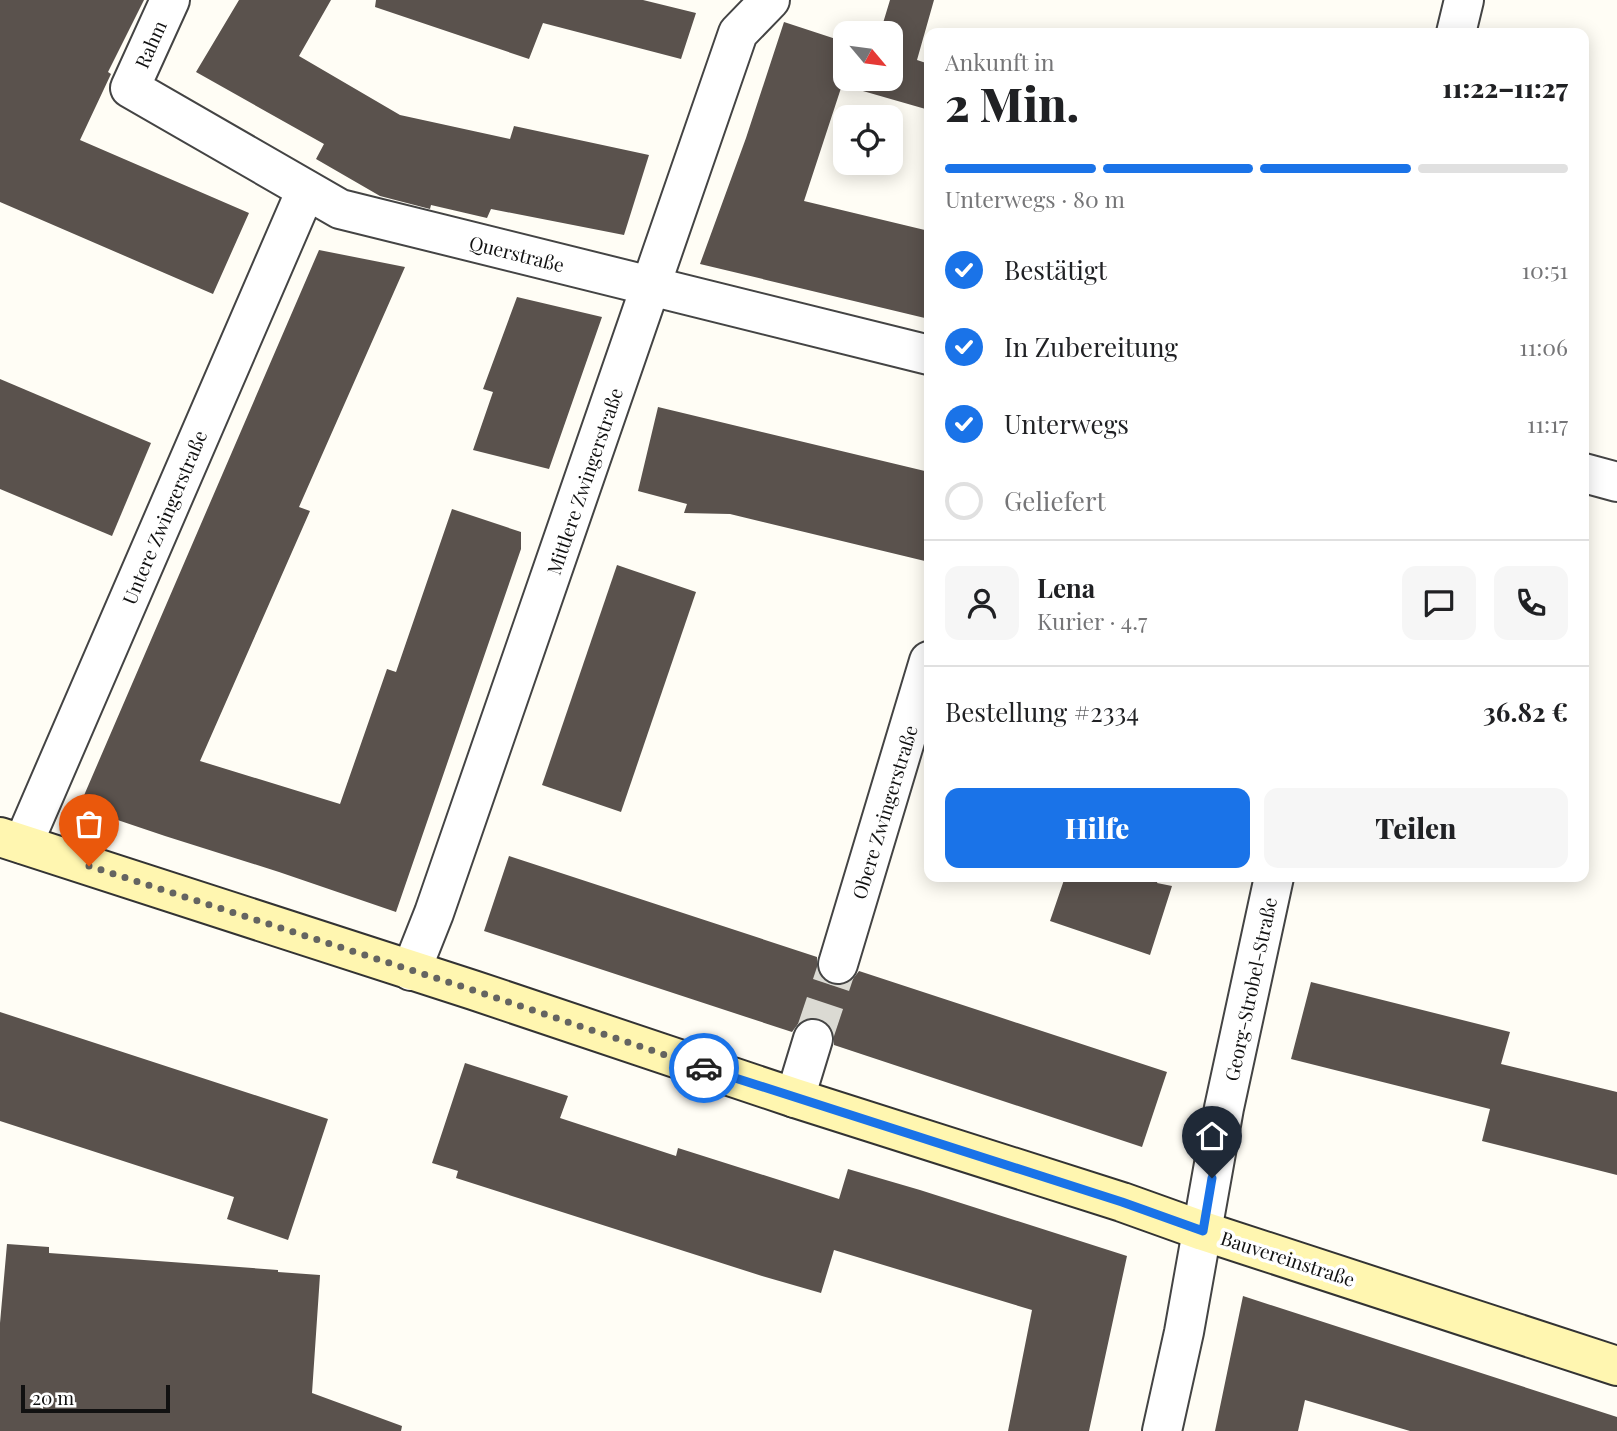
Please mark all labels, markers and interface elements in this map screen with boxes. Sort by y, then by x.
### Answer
street label: Rahm [128,16,172,72]
north arrow [833,21,903,91]
map controls [833,21,903,175]
text: Ankunft in [945,46,1055,77]
text: 11:22–11:27 [1442,70,1568,105]
text: 2 Min. [945,72,1079,134]
button: locate [833,105,903,175]
text: Unterwegs · 80 m [945,183,1125,214]
street label: Querstraße [467,229,567,277]
icon: check [945,251,983,289]
text: Bestätigt [1004,252,1107,287]
text: 10:51 [1522,254,1568,285]
icon: check [945,328,983,366]
text: In Zubereitung [1004,329,1178,364]
text: 11:06 [1519,331,1568,362]
street label: Mittlere Zwingerstraße [540,384,628,578]
icon: check [945,405,983,443]
text: Unterwegs [1004,406,1129,441]
text: 11:17 [1527,408,1568,439]
street label: Untere Zwingerstraße [116,426,212,608]
text: Geliefert [1004,483,1106,518]
button: person [945,566,1019,640]
button: chat [1402,566,1476,640]
button: phone [1494,566,1568,640]
text: Lena [1037,570,1095,605]
text: Kurier · 4.7 [1037,605,1147,636]
text: Bestellung #2334 [945,694,1139,729]
text: 36.82 € [1483,694,1568,729]
street label: Obere Zwingerstraße [845,722,923,902]
button: Hilfe [945,788,1250,868]
button: Teilen [1264,788,1568,868]
pin [59,794,119,866]
icon: bag [70,805,108,843]
street label: Georg-Strobel-Straße [1218,895,1282,1083]
courier [669,1033,739,1103]
icon: car [685,1049,723,1087]
pin [1182,1106,1242,1178]
icon: home [1193,1117,1231,1155]
street label: Bauvereinstraße [1218,1224,1358,1292]
scale bar [21,1382,170,1414]
text: 20 m [32,1384,74,1410]

